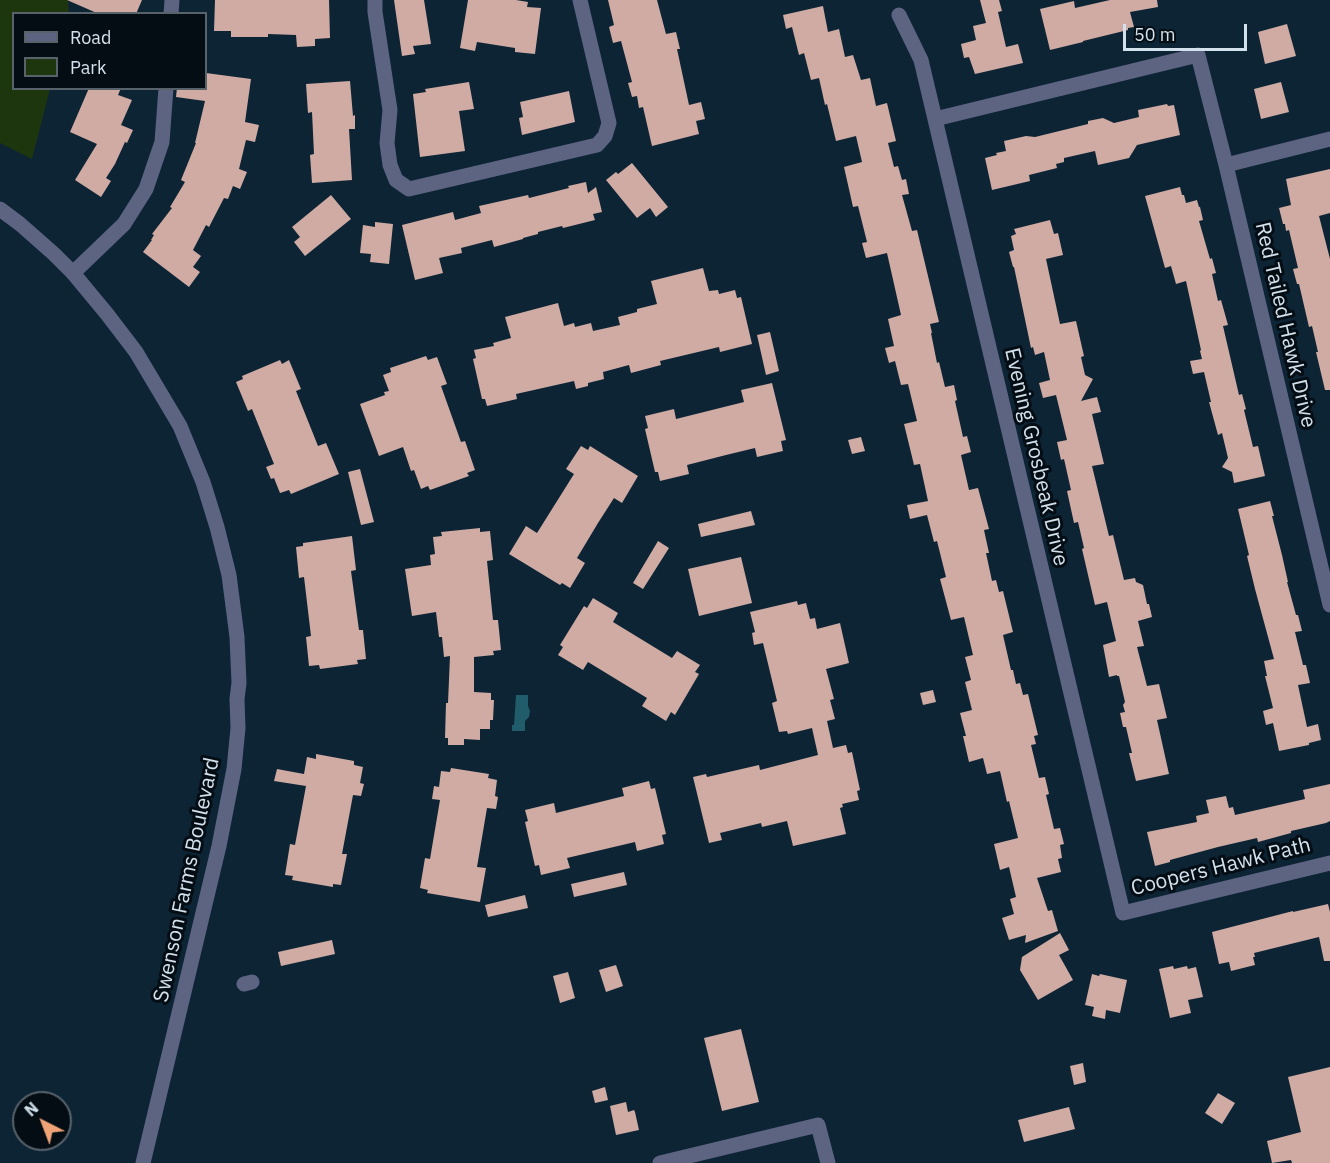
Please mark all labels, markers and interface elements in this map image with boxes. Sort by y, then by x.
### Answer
legend [12,12,207,90]
scale bar [1126,12,1250,50]
text: 50 m [1134,23,1176,46]
text: Road [70,26,111,49]
text: Park [70,56,106,79]
street label: Red Tailed Hawk Drive [1249,220,1321,430]
street label: Evening Grosbeak Drive [999,346,1073,568]
street label: Swenson Farms Boulevard [149,755,225,1005]
street label: Coopers Hawk Path [1129,832,1313,902]
north arrow [12,1091,72,1151]
text: N [20,1098,42,1120]

